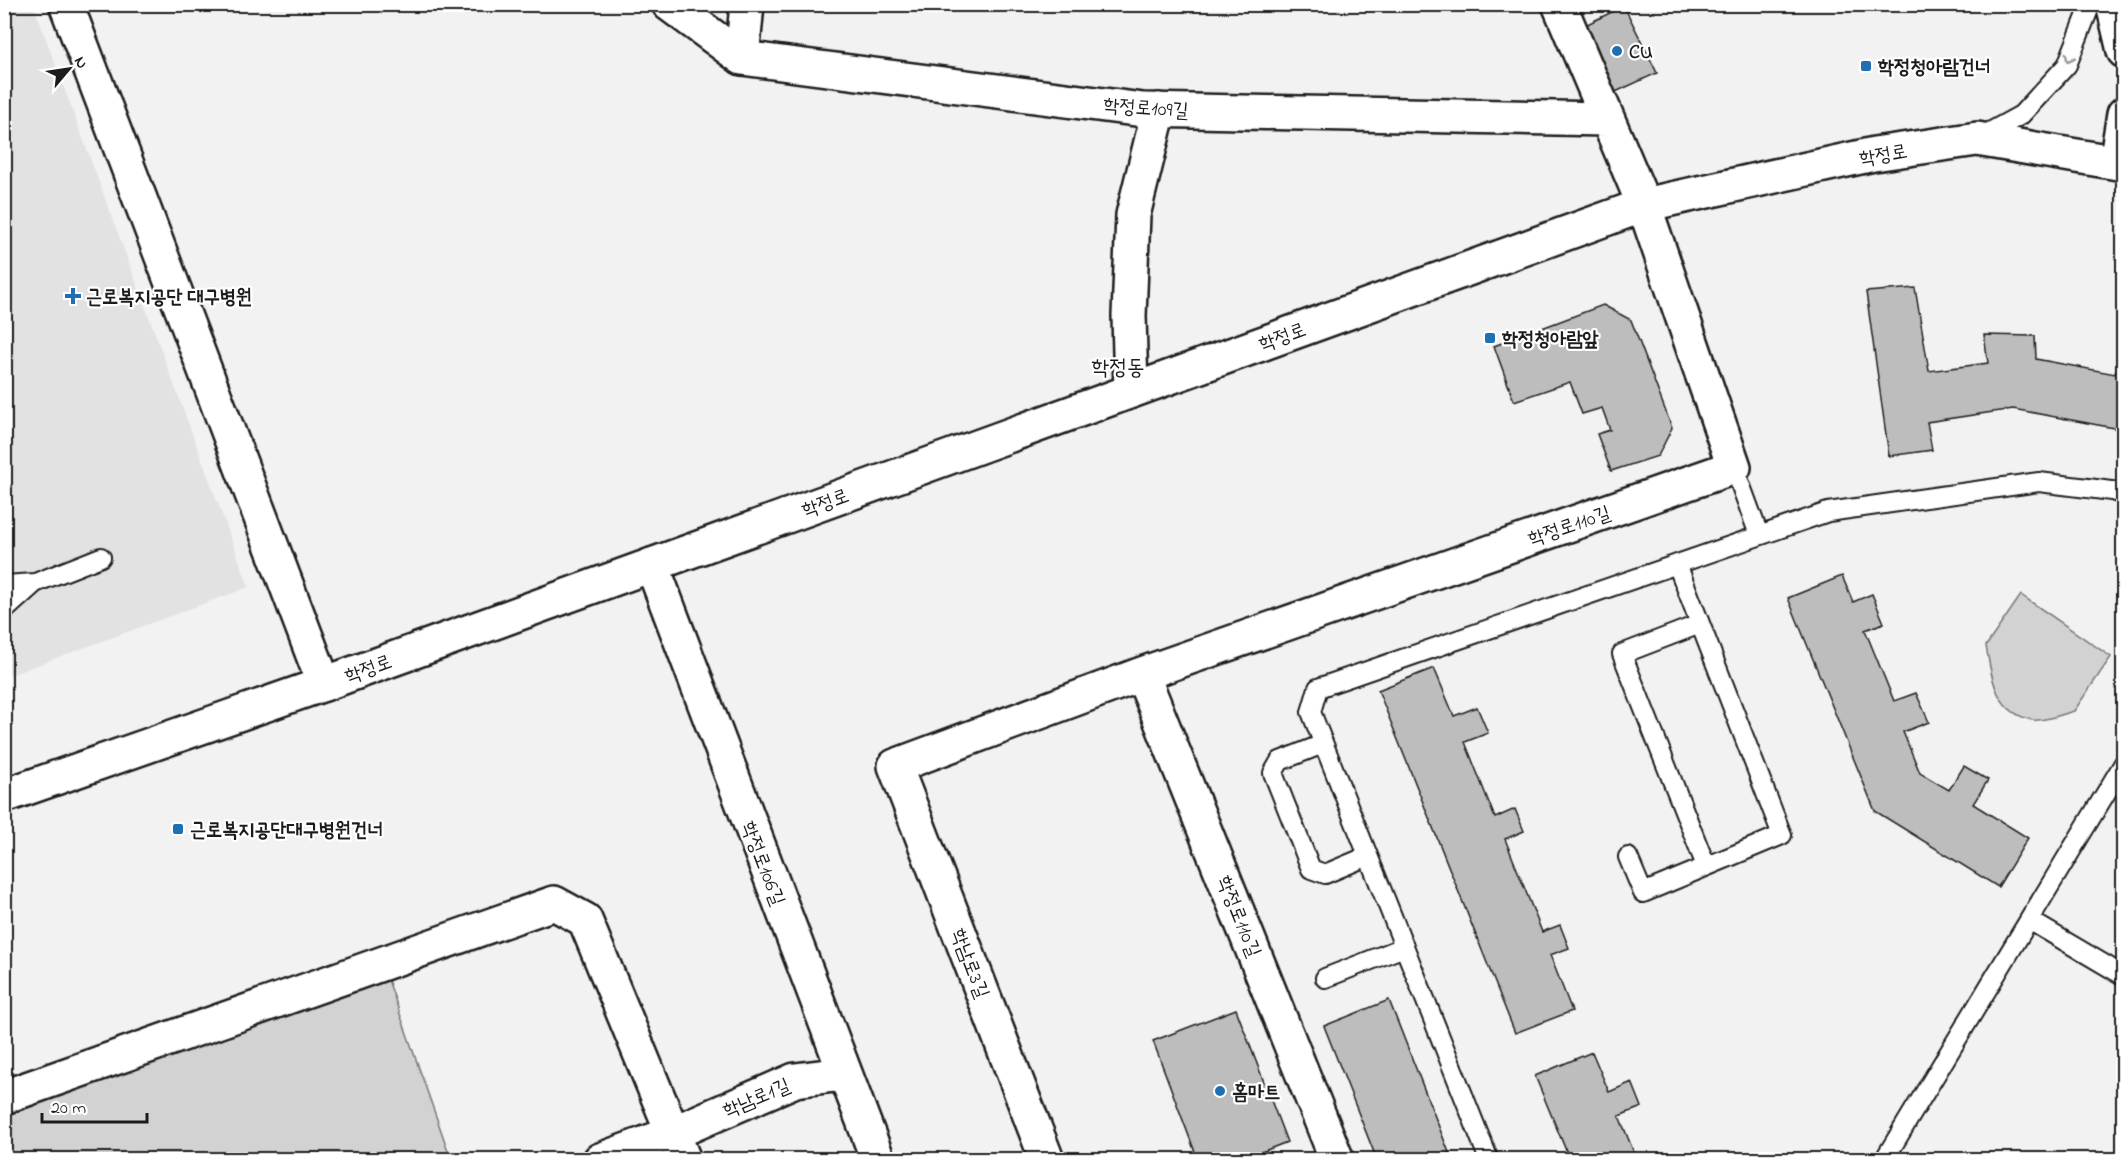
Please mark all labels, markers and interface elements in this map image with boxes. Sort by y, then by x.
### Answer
north arrow [39,39,99,99]
place label: CU [1629,39,1653,68]
marker: CU [1610,44,1624,58]
text: N [67,52,94,73]
one-way arrow [2064,52,2076,63]
place label: 학정청아람건너 [1877,54,1991,83]
marker: 학정청아람건너 [1859,59,1873,73]
street label: 학정로109길 [1102,92,1189,127]
street label: 학정로 [1857,138,1910,175]
place label: 근로복지공단 대구병원 [86,284,252,313]
marker: 근로복지공단 대구병원 [64,287,82,305]
street label: 학정로 [1255,316,1310,360]
place label: 학정청아람앞 [1501,326,1599,355]
marker: 학정청아람앞 [1483,331,1497,345]
district label: 학정동 [1091,353,1145,385]
street label: 학정로 [798,482,853,526]
street label: 학정로110길 [1525,500,1615,555]
street label: 학정로 [341,648,396,692]
place label: 근로복지공단대구병원건너 [190,817,383,846]
street label: 학정로106길 [732,818,791,910]
marker: 근로복지공단대구병원건너 [171,822,185,836]
street label: 학정로110길 [1208,872,1267,962]
street label: 학남로3길 [942,925,995,1003]
street label: 학남로1길 [719,1072,795,1126]
place label: 홈마트 [1232,1079,1280,1108]
marker: 홈마트 [1213,1084,1227,1098]
scale bar [42,1086,147,1124]
text: 20 m [51,1096,86,1122]

